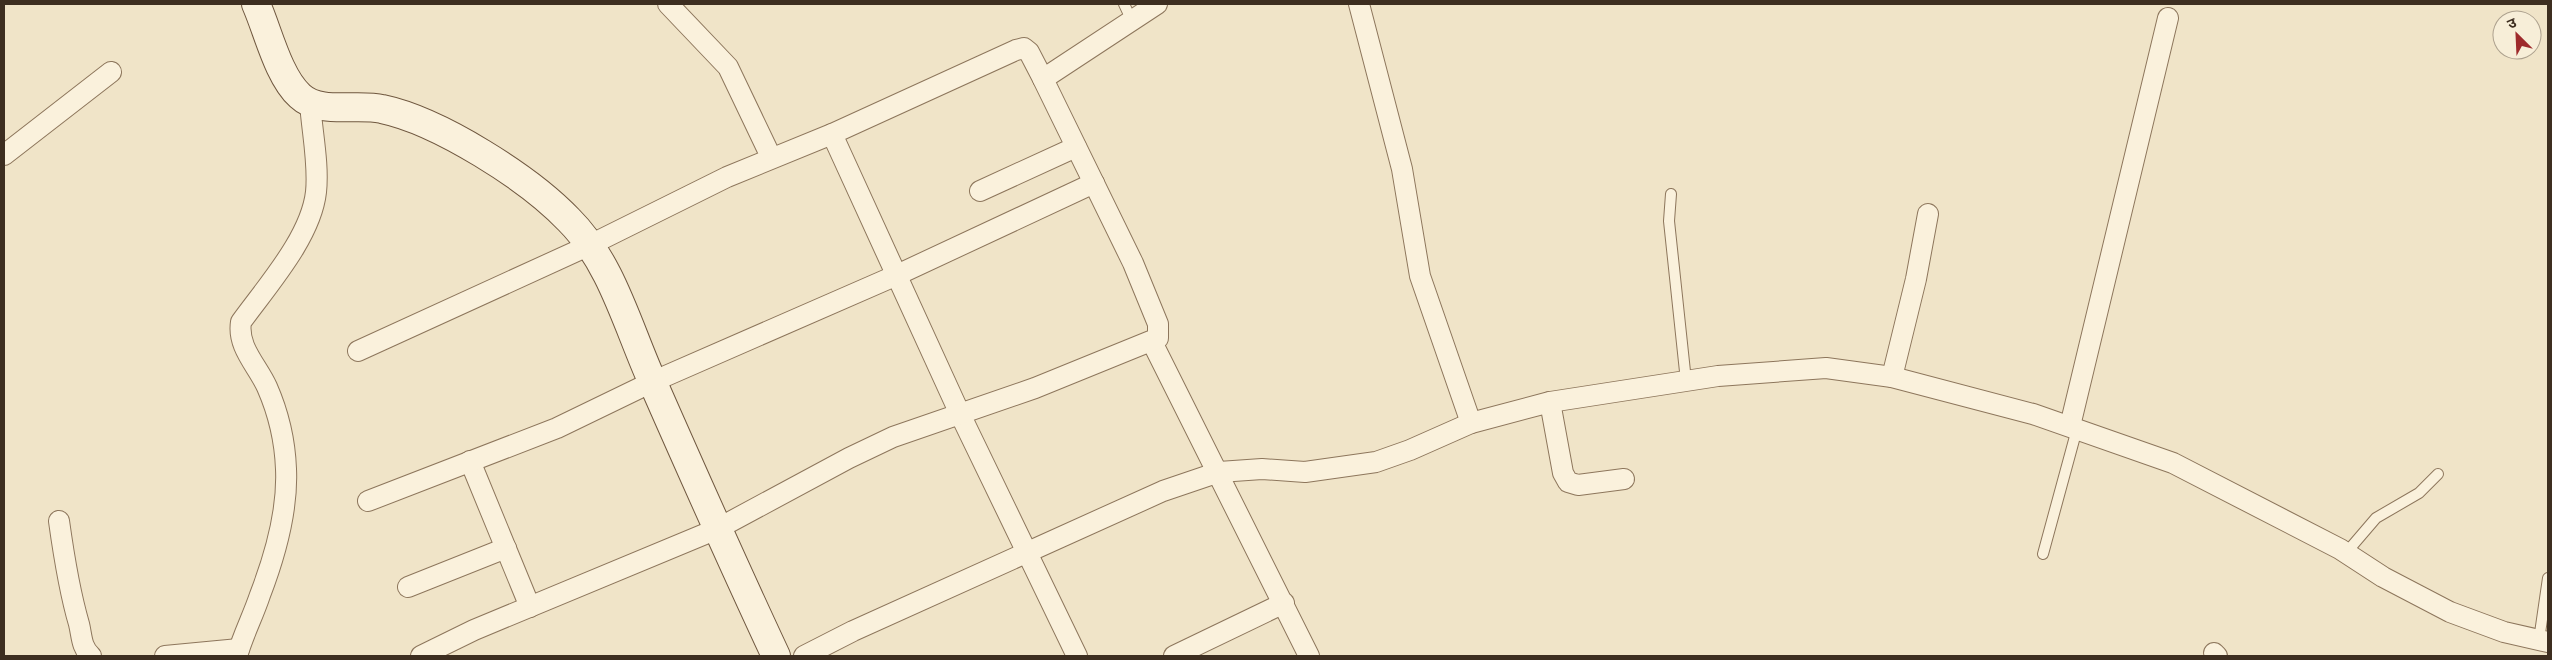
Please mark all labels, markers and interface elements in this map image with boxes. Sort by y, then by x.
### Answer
north arrow [2492,10,2542,60]
text: उ [2504,12,2520,34]

